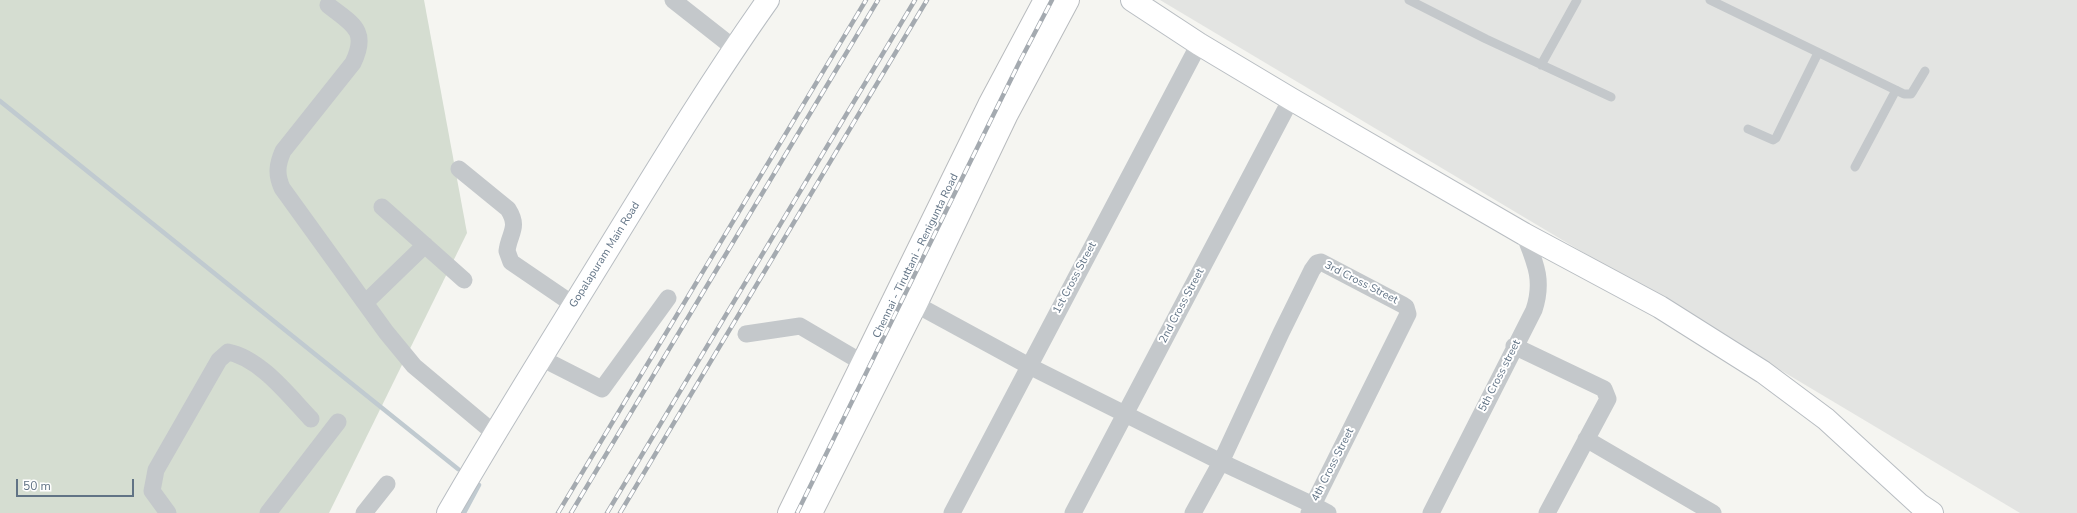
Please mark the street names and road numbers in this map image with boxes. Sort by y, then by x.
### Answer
street label: Chennai - Tiruttani - Renigunta Road [870,172,962,340]
street label: Gopalapuram Main Road [567,200,643,310]
street label: 1st Cross Street [1051,240,1099,316]
street label: 3rd Cross Street [1322,259,1400,307]
street label: 2nd Cross Street [1157,266,1207,346]
street label: 5th Cross street [1476,338,1524,414]
street label: 4th Cross Street [1309,426,1357,504]

